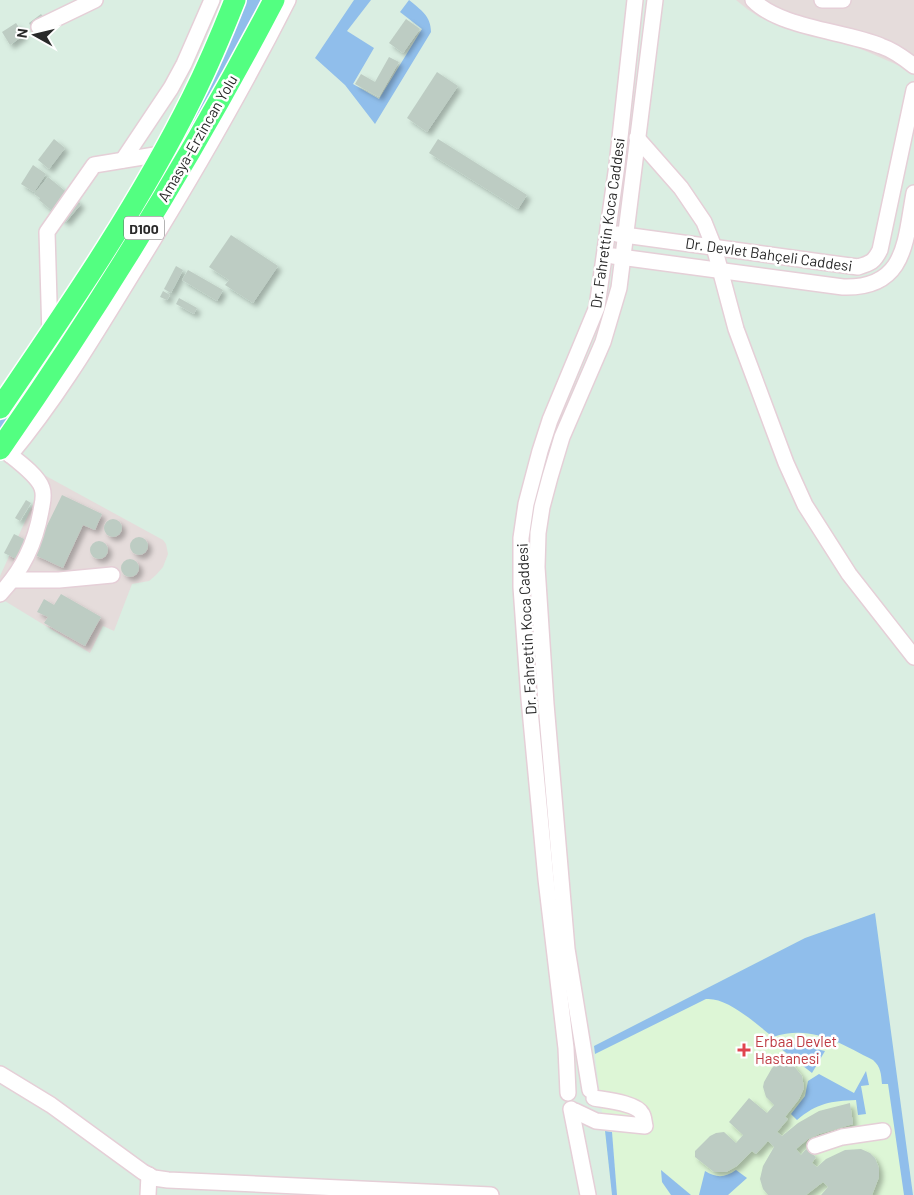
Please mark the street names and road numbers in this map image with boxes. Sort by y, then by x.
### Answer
street label: Amasya-Erzincan Yolu [153,72,241,204]
street label: Dr. Fahrettin Koca Caddesi [586,137,628,309]
road number: D100 [124,217,164,240]
street label: Dr. Devlet Bahçeli Caddesi [684,233,854,275]
street label: Dr. Fahrettin Koca Caddesi [513,543,539,715]

